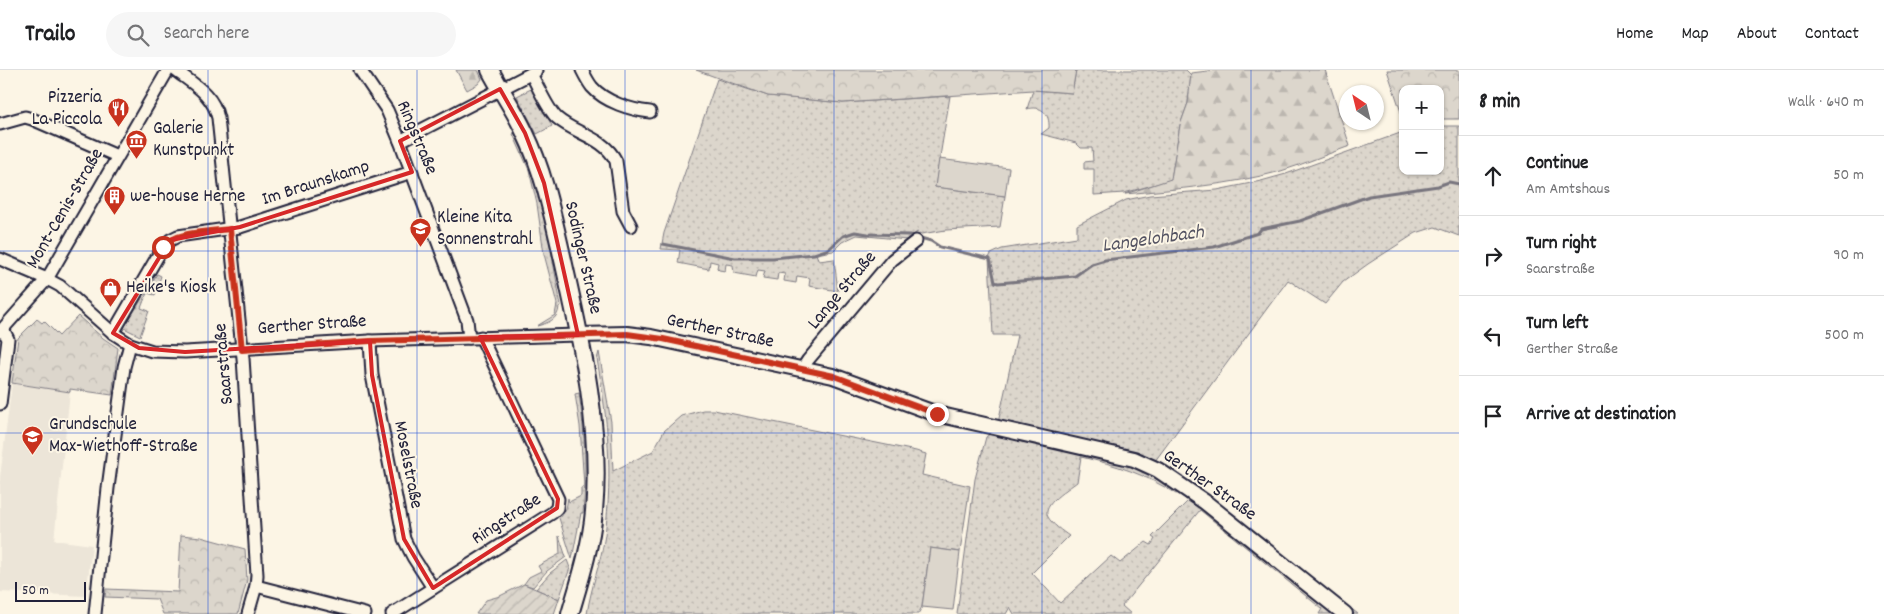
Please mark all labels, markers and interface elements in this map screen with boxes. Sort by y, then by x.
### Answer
search box [106,12,456,57]
text: Trailo [25,18,76,52]
icon: search [124,21,152,49]
text: Search here [164,21,249,48]
text: Home [1616,22,1653,47]
text: Map [1681,22,1709,47]
text: About [1737,22,1777,47]
text: Contact [1805,22,1859,47]
place label: Pizzeria La Piccola [32,85,103,134]
north arrow [1339,85,1384,130]
map controls [1399,85,1444,175]
button: + [1399,85,1444,130]
text: 8 min [1479,88,1520,118]
text: Walk · 640 m [1788,91,1864,114]
restaurant icon: Pizzeria La Piccola [106,97,130,128]
street label: Ringstraße [388,97,444,179]
place label: Galerie Kunstpunkt [153,116,234,165]
museum icon: Galerie Kunstpunkt [125,128,149,159]
button: − [1399,130,1444,175]
street label: Mont-Cenis-Straße [21,144,111,274]
text: Continue [1526,151,1588,178]
street label: Im Braunskamp [259,154,373,214]
icon: ahead [1479,162,1507,190]
text: 50 m [1833,164,1864,187]
text: Am Amtshaus [1526,178,1610,201]
place label: we-house Herne [130,184,245,211]
building icon: we-house Herne [102,185,126,216]
street label: Sodinger Straße [556,199,608,317]
place label: Kleine Kita Sonnenstrahl [437,205,533,254]
school or university icon: Kleine Kita Sonnenstrahl [409,217,433,248]
water label: Langelohbach [1100,219,1206,261]
text: Turn right [1526,231,1597,258]
route start [152,236,175,259]
icon: right [1479,242,1507,270]
text: 90 m [1833,244,1864,267]
street label: Lange Straße [802,246,884,336]
text: Saarstraße [1526,258,1595,281]
place label: Heike's Kiosk [126,275,217,302]
shop icon: Heike's Kiosk [98,276,122,307]
street label: Gerther Straße [664,307,776,357]
street label: Gerther Straße [257,309,367,343]
text: Turn left [1526,311,1589,338]
street label: Saarstraße [208,322,242,406]
icon: left [1479,322,1507,350]
text: 500 m [1824,324,1864,347]
text: Gerther Straße [1526,338,1618,361]
icon: arrive [1479,402,1507,430]
text: Arrive at destination [1526,402,1676,429]
route end [926,403,949,426]
place label: Grundschule Max-Wiethoff-Straße [49,412,198,461]
street label: Moselstraße [385,419,429,511]
school or university icon: Grundschule Max-Wiethoff-Straße [21,424,45,455]
street label: Gerther Straße [1157,444,1261,528]
street label: Ringstraße [467,487,547,553]
scale bar [15,579,86,602]
text: 50 m [22,581,49,601]

